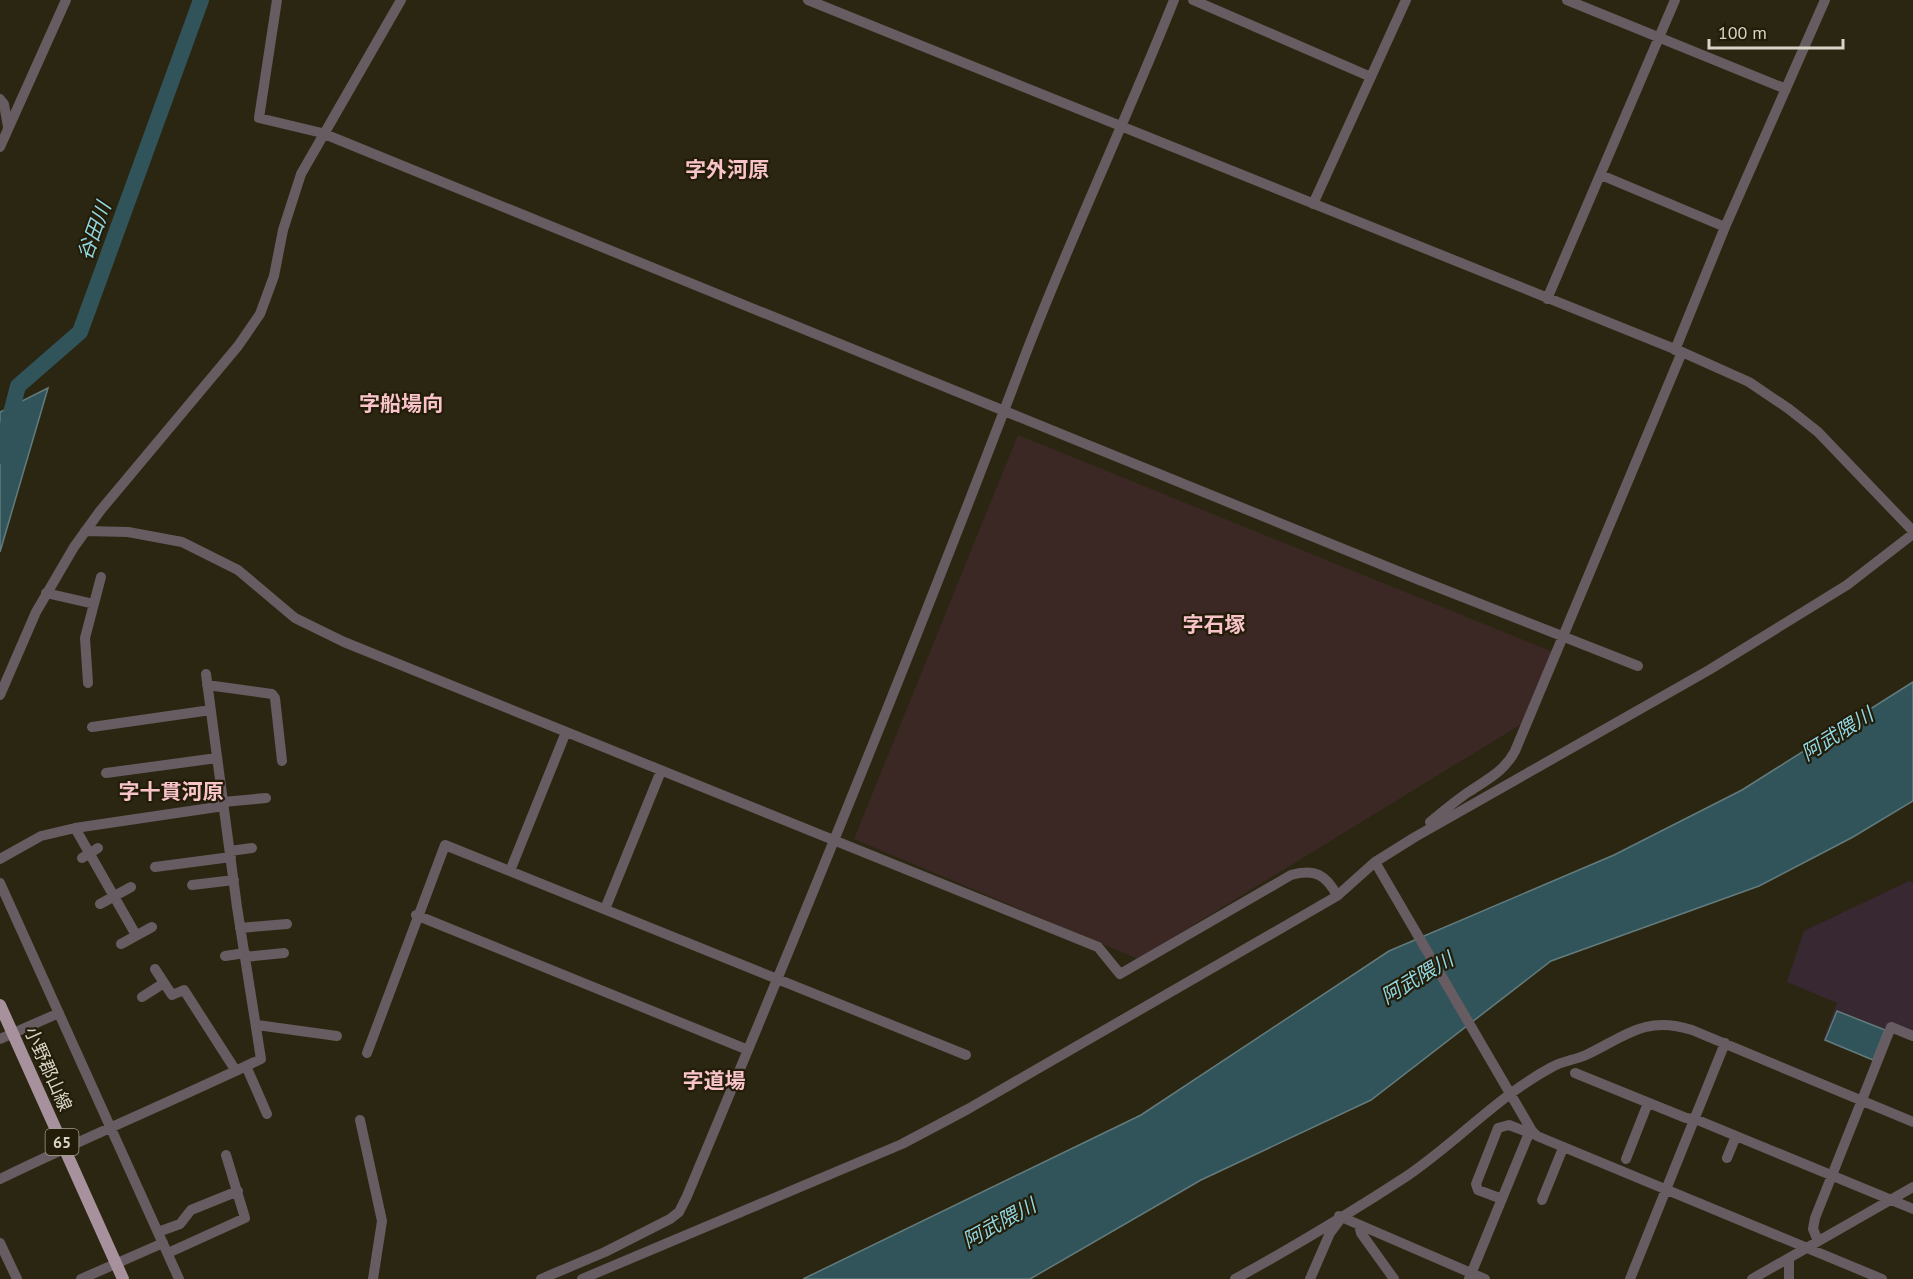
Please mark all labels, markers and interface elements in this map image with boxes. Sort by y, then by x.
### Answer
scale bar [1709,12,1842,50]
text: 100 m [1718,21,1767,44]
district label: 字外河原 [685,156,769,183]
water label: 谷田川 [72,196,117,264]
district label: 字船場向 [359,390,443,417]
district label: 字石塚 [1183,611,1246,638]
water label: 阿武隈川 [1796,701,1880,766]
district label: 字十貫河原 [119,778,224,805]
water label: 阿武隈川 [1376,945,1460,1010]
street label: 小野郡山線 [20,1023,77,1115]
district label: 字道場 [683,1067,746,1094]
road number: 65 [46,1129,78,1155]
water label: 阿武隈川 [958,1191,1042,1254]

